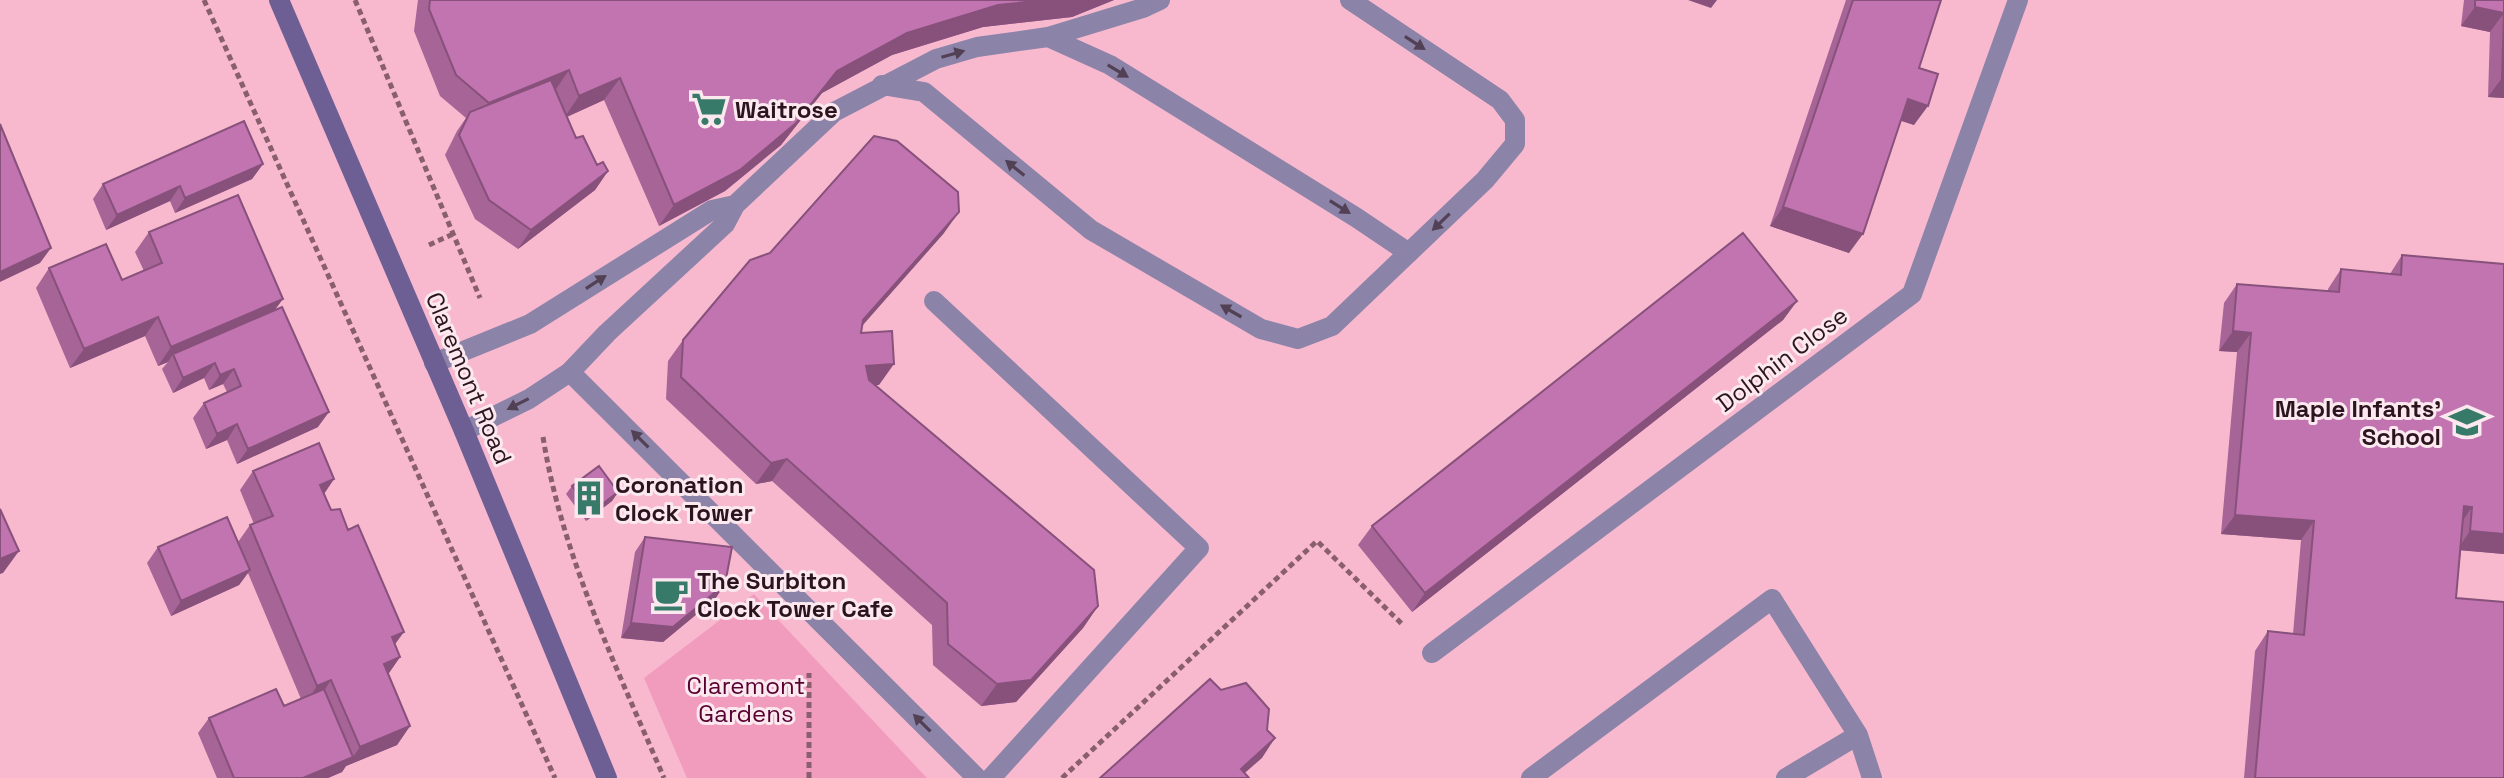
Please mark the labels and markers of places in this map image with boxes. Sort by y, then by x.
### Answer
supermarket icon: Waitrose [690,90,728,128]
place label: Waitrose [735,94,838,125]
place label: Maple Infants' School [2275,393,2441,452]
school or university icon: Maple Infants' School [2448,403,2486,441]
place label: Coronation Clock Tower [615,469,753,528]
building icon: Coronation Clock Tower [570,479,608,517]
place label: The Surbiton Clock Tower Cafe [697,565,894,624]
cafe icon: The Surbiton Clock Tower Cafe [652,575,690,613]

